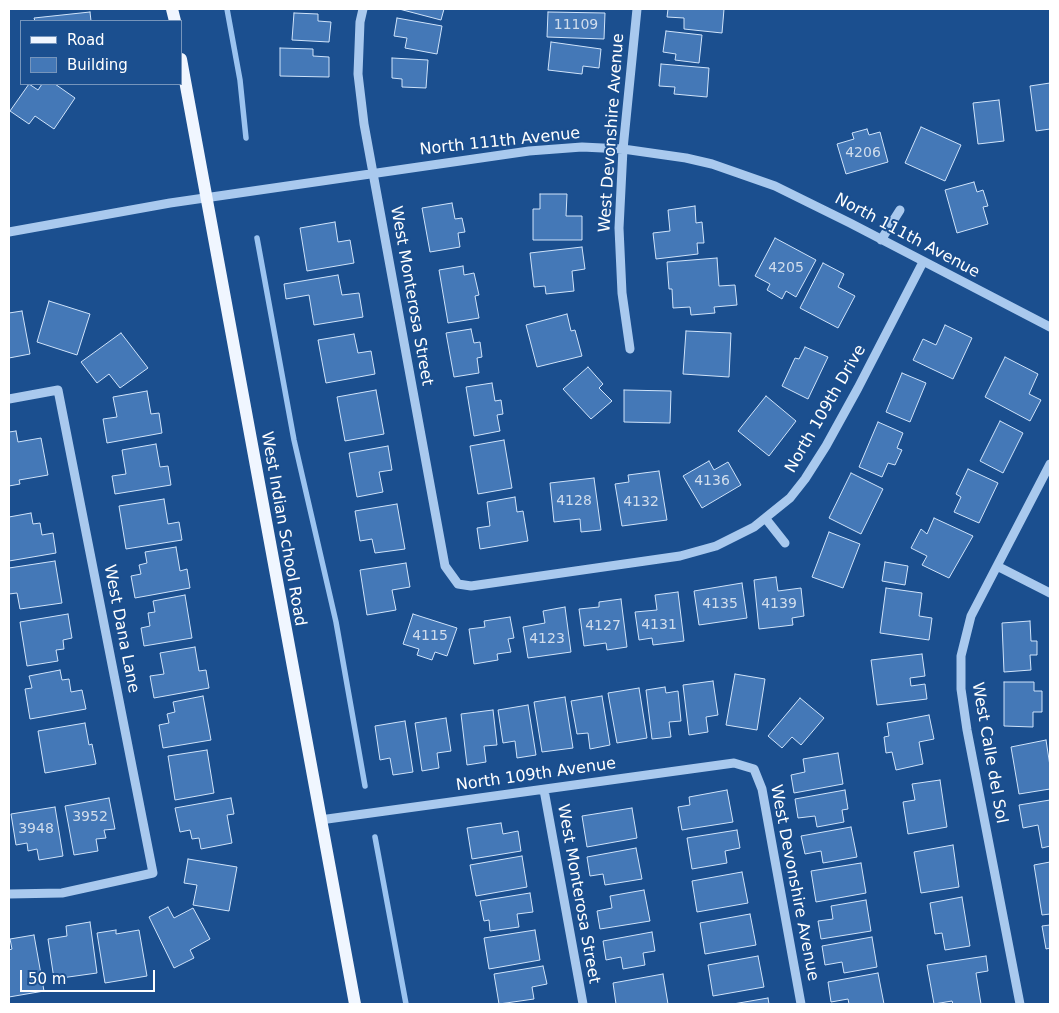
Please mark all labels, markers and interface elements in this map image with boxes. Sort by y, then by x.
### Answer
house number: 11109 [554,17,598,33]
legend [20,20,182,85]
text: Road [67,31,105,49]
street label: West Devonshire Avenue [595,33,629,233]
text: Building [67,56,128,74]
street label: North 111th Avenue [419,124,581,160]
house number: 4206 [845,145,881,161]
street label: North 111th Avenue [831,190,983,282]
street label: West Monterosa Street [386,205,436,387]
house number: 4205 [768,260,804,276]
street label: North 109th Drive [782,342,870,476]
street label: West Indian School Road [256,430,310,628]
house number: 4136 [694,473,730,489]
house number: 4128 [556,493,592,509]
house number: 4132 [623,494,659,510]
street label: West Dana Lane [99,563,143,695]
house number: 4135 [702,596,738,612]
house number: 4139 [761,596,797,612]
house number: 4131 [641,617,677,633]
house number: 4127 [585,618,621,634]
house number: 4115 [412,628,448,644]
house number: 4123 [529,631,565,647]
street label: West Calle del Sol [967,681,1011,825]
street label: North 109th Avenue [455,754,617,796]
street label: West Devonshire Avenue [766,783,822,983]
street label: West Monterosa Street [553,803,603,985]
house number: 3952 [72,809,108,825]
house number: 3948 [18,821,54,837]
scale bar [22,960,158,992]
text: 50 m [28,970,66,988]

